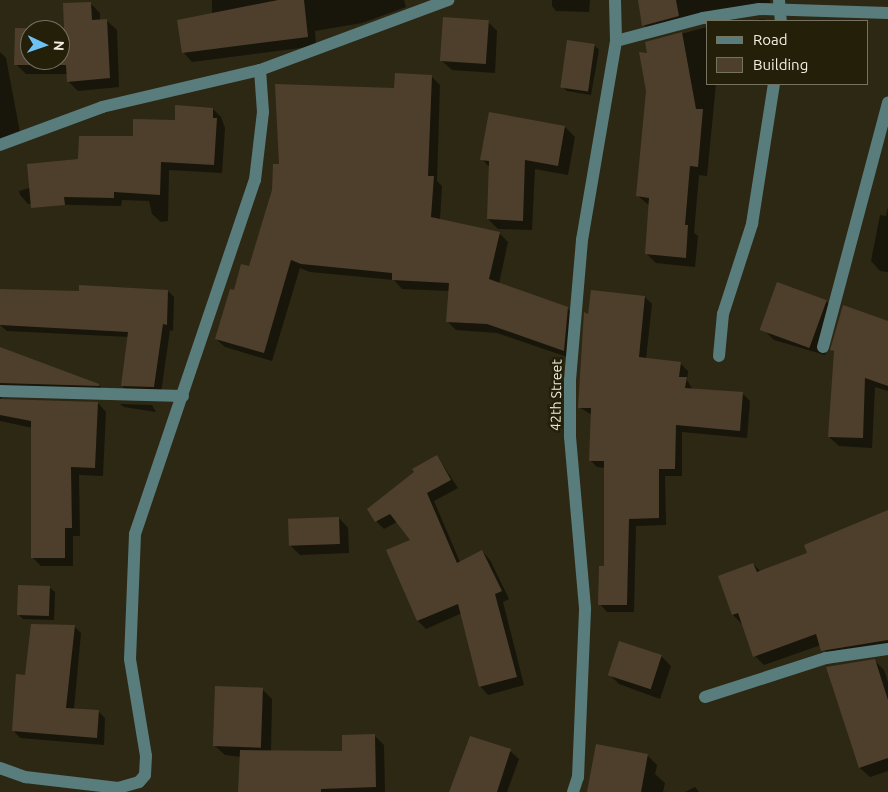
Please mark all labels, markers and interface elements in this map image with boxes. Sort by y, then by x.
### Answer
north arrow [20,20,70,70]
legend [706,20,868,85]
text: Road [753,31,788,48]
text: N [51,40,67,51]
text: Building [753,56,808,73]
street label: 42th Street [547,359,565,431]

